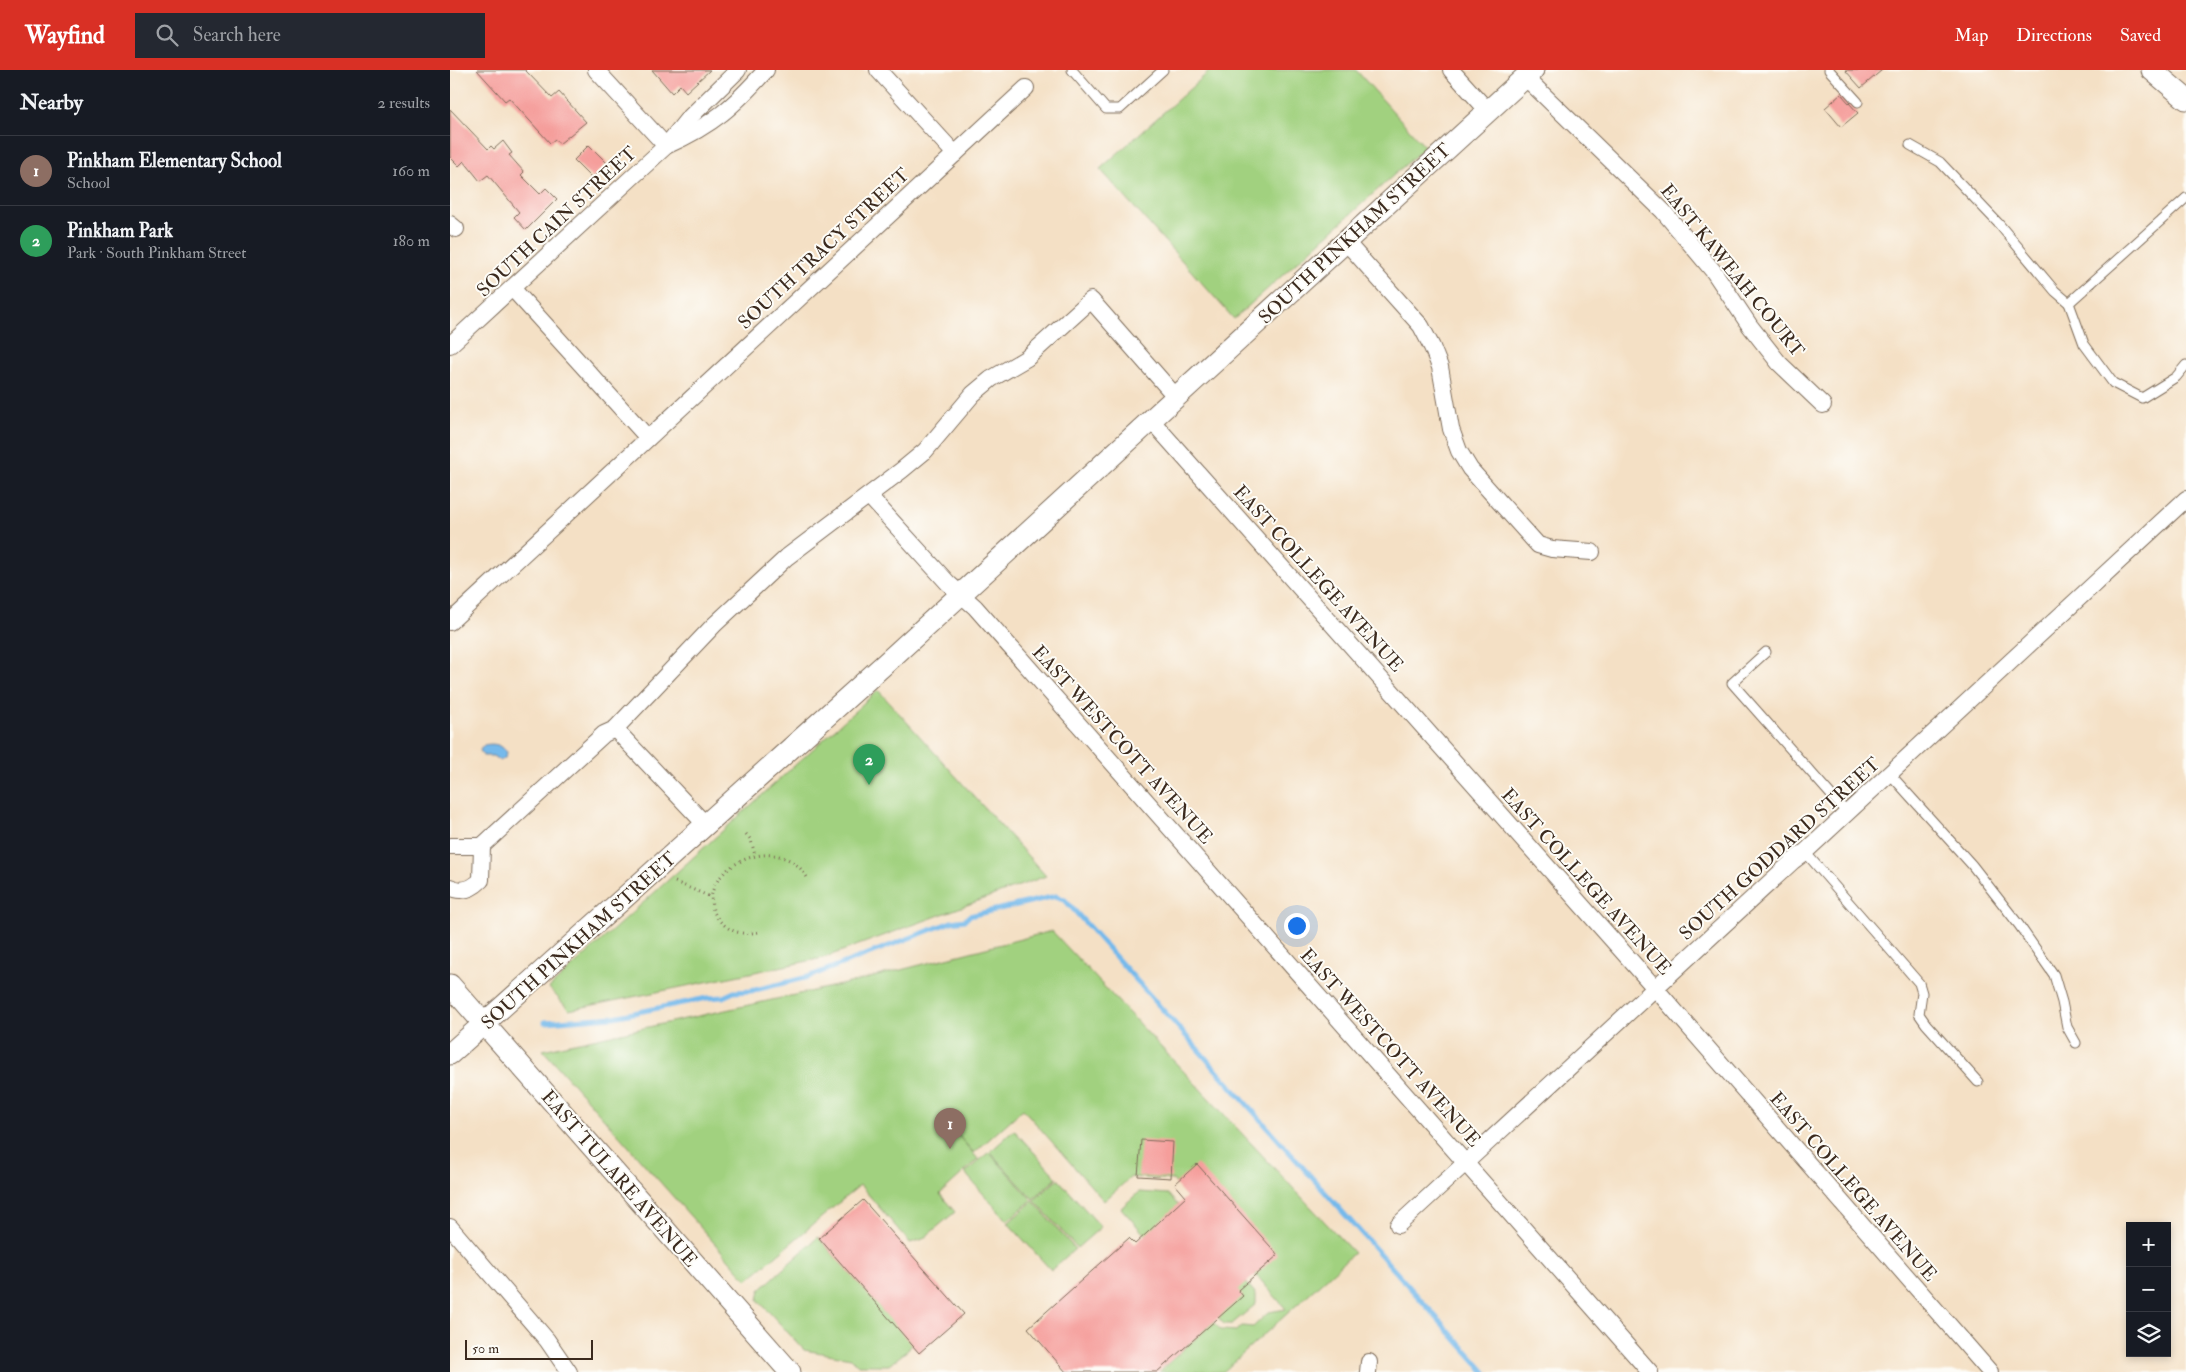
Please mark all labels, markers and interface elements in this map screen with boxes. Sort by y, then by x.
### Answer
search box [135,13,485,58]
text: Wayfind [25,20,105,51]
icon: search [153,21,181,49]
text: Search here [193,23,281,47]
text: Map [1955,24,1988,47]
text: Directions [2016,24,2092,47]
text: Saved [2120,24,2161,47]
text: Nearby [20,89,83,116]
text: 2 results [377,93,430,113]
street label: SOUTH PINKHAM STREET [1253,138,1456,329]
street label: SOUTH CAIN STREET [472,141,642,302]
text: Pinkham Elementary School [67,149,282,173]
text: 1 [33,161,39,181]
text: 160 m [392,161,430,181]
street label: SOUTH TRACY STREET [733,163,914,334]
text: School [67,173,110,193]
street label: EAST KAWEAH COURT [1655,179,1809,362]
text: Pinkham Park [67,219,173,243]
text: 2 [32,231,40,251]
text: 180 m [393,231,430,251]
text: Park · South Pinkham Street [67,243,246,263]
street label: EAST COLLEGE AVENUE [1228,480,1409,677]
street label: EAST WESTCOTT AVENUE [1027,641,1218,849]
pin: 2 [853,744,885,785]
street label: SOUTH GODDARD STREET [1674,752,1885,945]
street label: EAST COLLEGE AVENUE [1496,783,1677,980]
street label: SOUTH PINKHAM STREET [476,847,681,1035]
your location [1284,913,1310,939]
street label: EAST WESTCOTT AVENUE [1295,944,1486,1152]
street label: EAST TULARE AVENUE [536,1085,703,1272]
street label: EAST COLLEGE AVENUE [1764,1087,1942,1287]
pin: 1 [934,1108,966,1149]
map controls [2126,1222,2171,1357]
button: + [2126,1222,2171,1267]
button: − [2126,1267,2171,1312]
button: layers [2126,1312,2171,1357]
scale bar [465,1337,592,1360]
text: 50 m [472,1340,499,1357]

